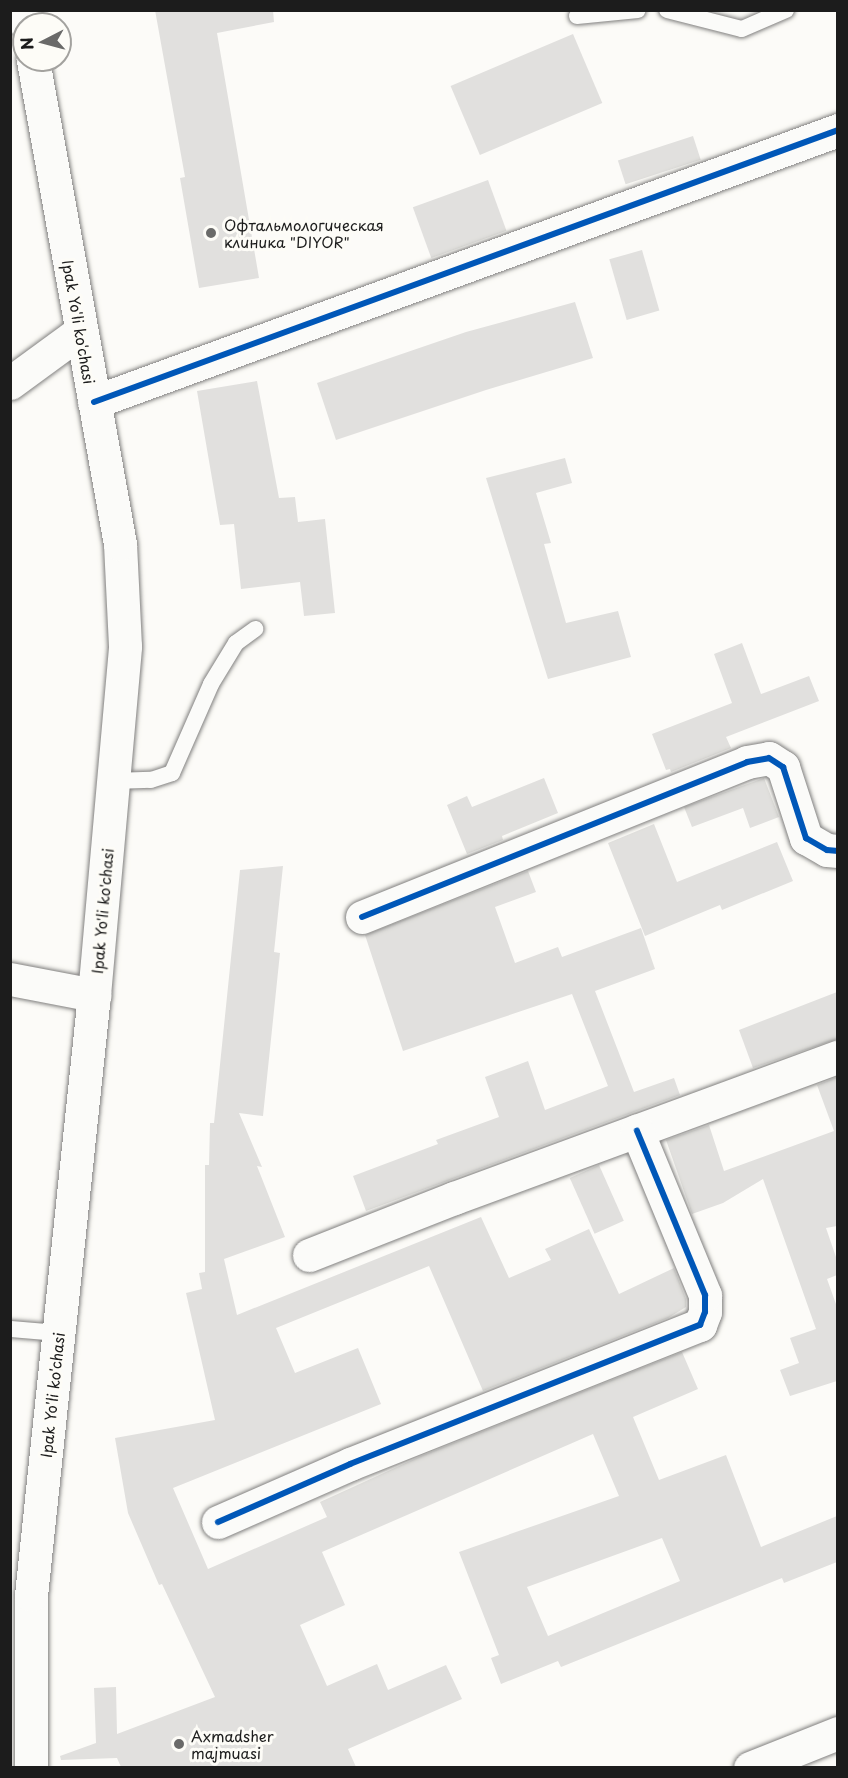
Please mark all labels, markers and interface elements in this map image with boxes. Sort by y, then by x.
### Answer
north arrow [12,12,72,72]
text: N [13,36,39,51]
place label: Офтальмологическая клиника "DIYOR" [224,215,384,250]
marker: Офтальмологическая клиника "DIYOR" [202,224,220,242]
street label: Ipak Yo'li ko'chasi [59,258,99,386]
street label: Ipak Yo'li ko'chasi [88,847,116,975]
street label: Ipak Yo'li ko'chasi [36,1331,68,1459]
place label: Axmadsher majmuasi [191,1726,274,1761]
marker: Axmadsher majmuasi [172,1737,186,1751]

